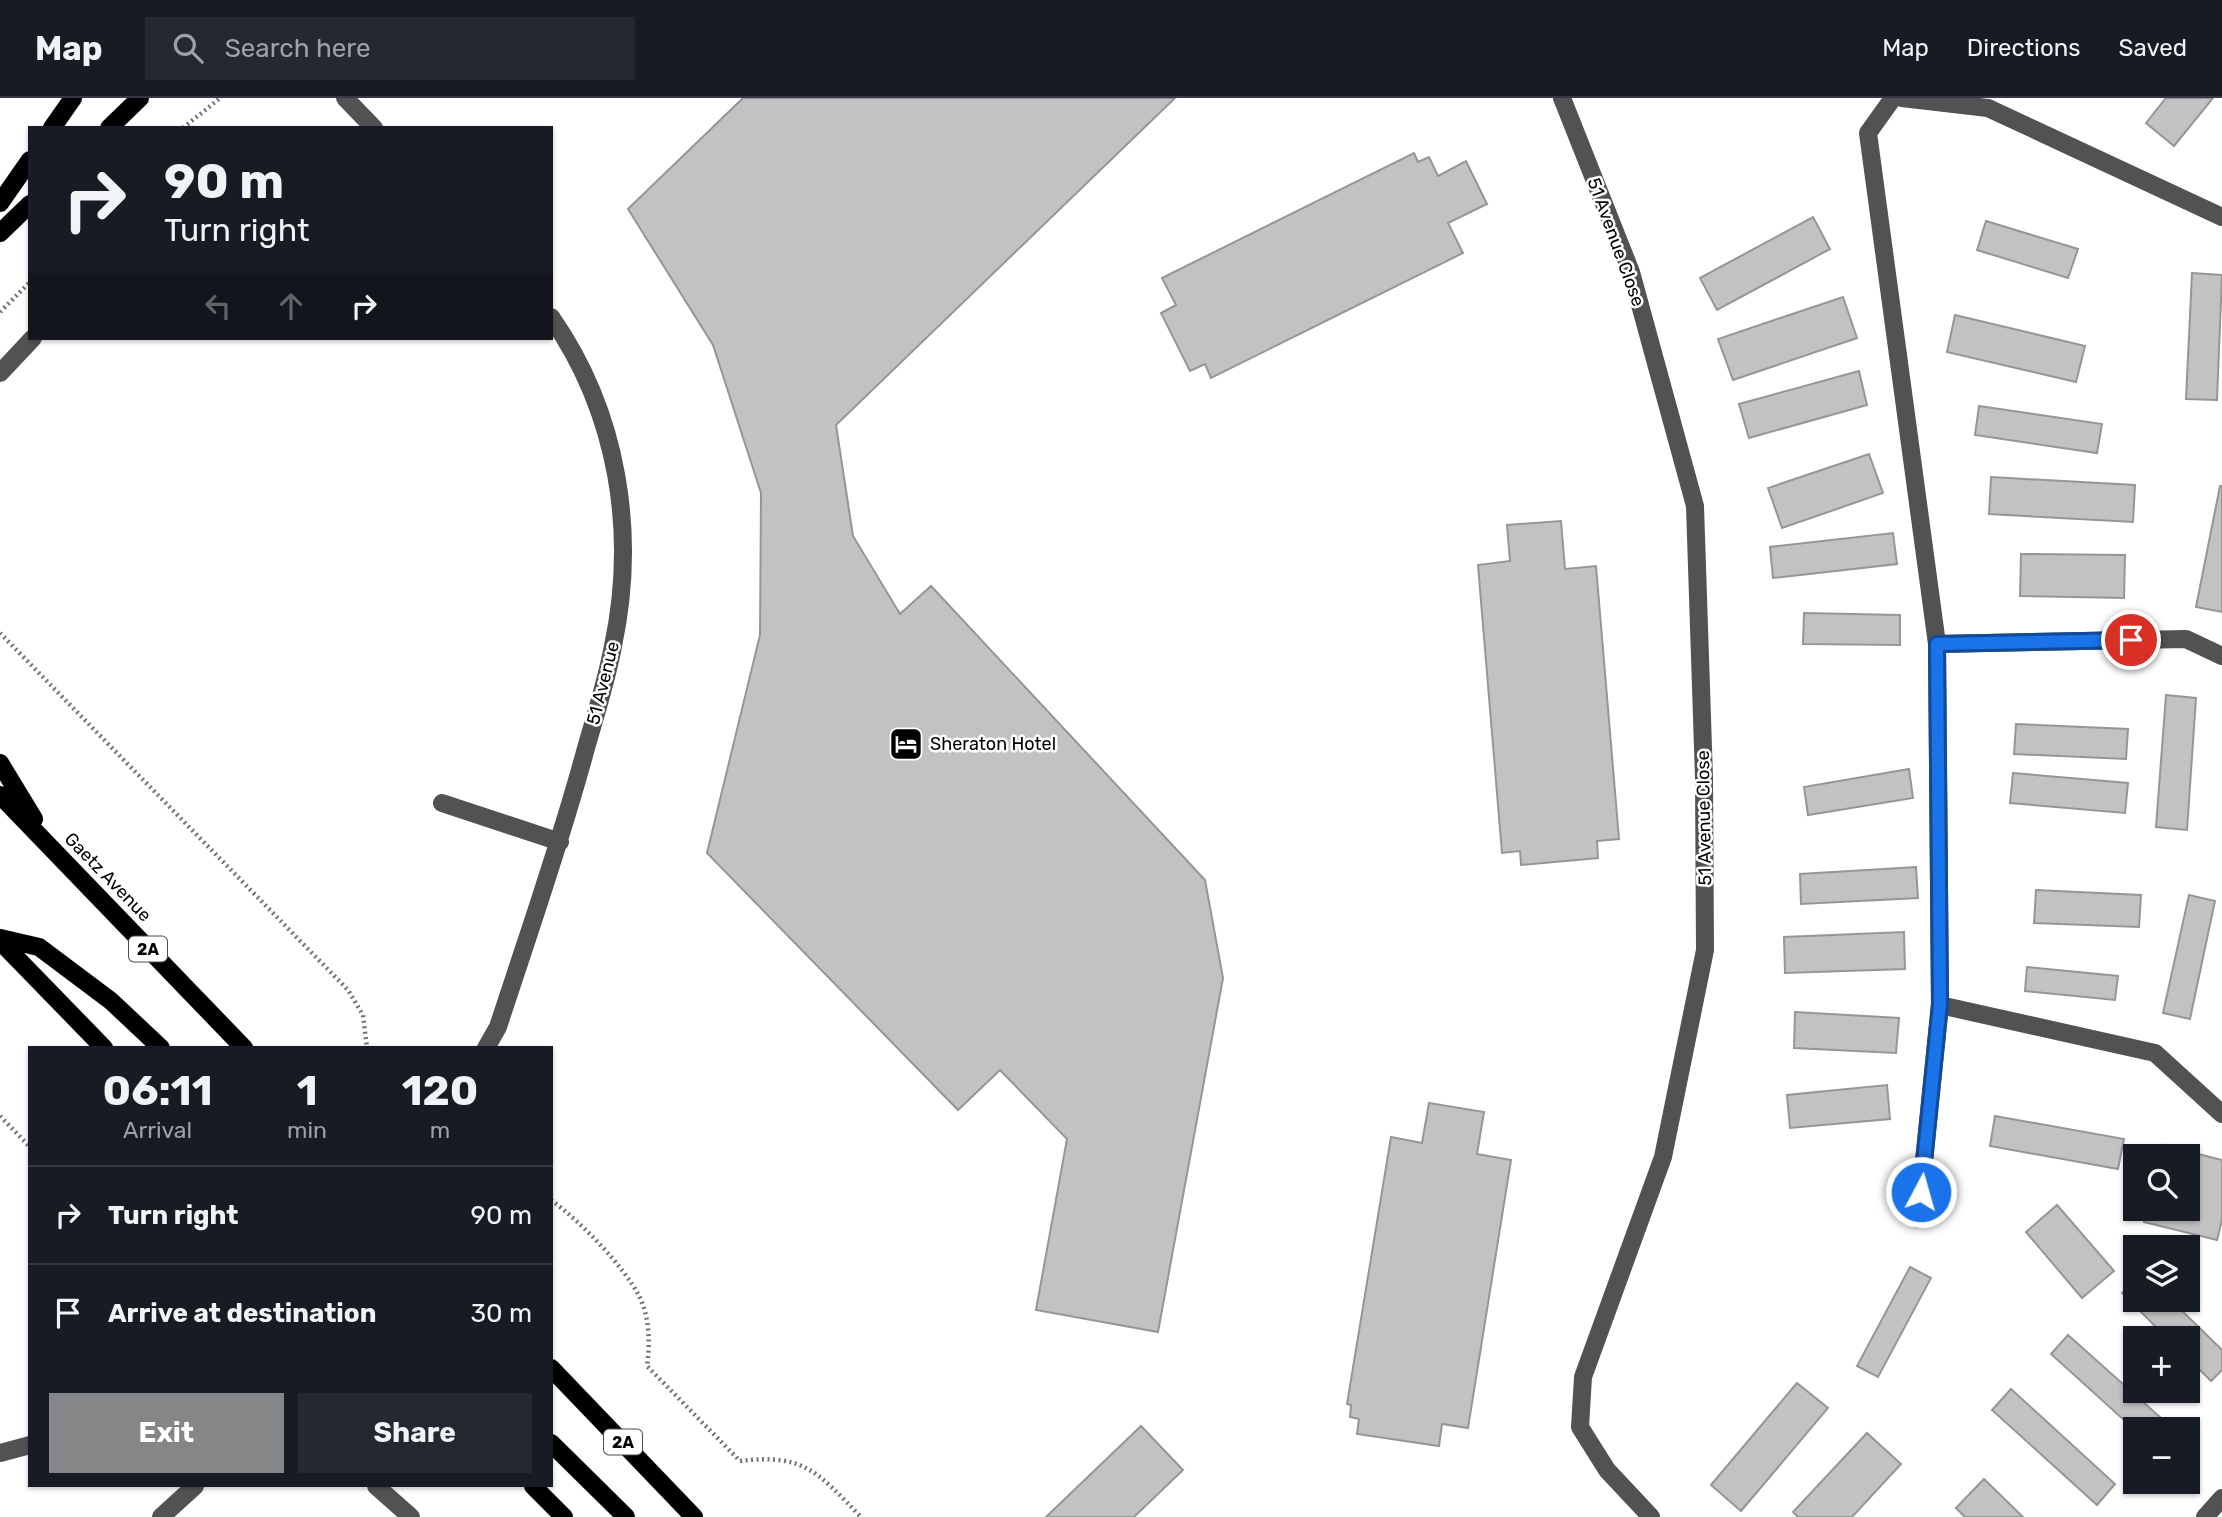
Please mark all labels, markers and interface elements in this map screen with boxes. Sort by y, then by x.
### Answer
search box [145,17,635,80]
text: Map [35,29,103,68]
icon: search [169,29,207,67]
text: Search here [225,33,370,64]
text: Map [1882,34,1929,62]
text: Directions [1967,34,2080,62]
text: Saved [2118,34,2187,62]
text: 90 m [164,152,284,210]
icon: right [49,154,140,245]
street label: 51 Avenue Close [1582,175,1650,309]
text: Turn right [164,211,309,249]
icon: left [199,287,237,325]
icon: ahead [272,287,310,325]
icon: right [345,287,383,325]
pin [2101,610,2161,670]
icon: arrive [2112,621,2150,659]
street label: 51 Avenue [582,639,624,727]
hotel icon: Sheraton Hotel [887,725,925,763]
place label: Sheraton Hotel [930,733,1056,755]
street label: 51 Avenue Close [1692,750,1716,886]
street label: Gaetz Avenue [60,828,156,926]
road number: 2A [129,936,167,962]
text: 06:11 [103,1066,213,1116]
text: 1 [297,1066,318,1116]
text: 120 [402,1066,478,1116]
text: Arrival [123,1116,192,1144]
text: min [287,1116,327,1144]
text: m [430,1116,450,1144]
map controls [2123,1144,2200,1494]
button: search [2123,1144,2200,1221]
position arrow [1884,1155,1958,1229]
icon: right [49,1196,87,1234]
text: Turn right [108,1200,238,1231]
text: 90 m [471,1200,532,1231]
button: layers [2123,1235,2200,1312]
icon: arrive [49,1294,87,1332]
text: Arrive at destination [108,1298,376,1329]
text: 30 m [470,1298,532,1329]
button: + [2123,1326,2200,1403]
button: Exit [49,1393,284,1473]
button: Share [298,1393,532,1473]
button: − [2123,1417,2200,1494]
road number: 2A [604,1430,642,1454]

